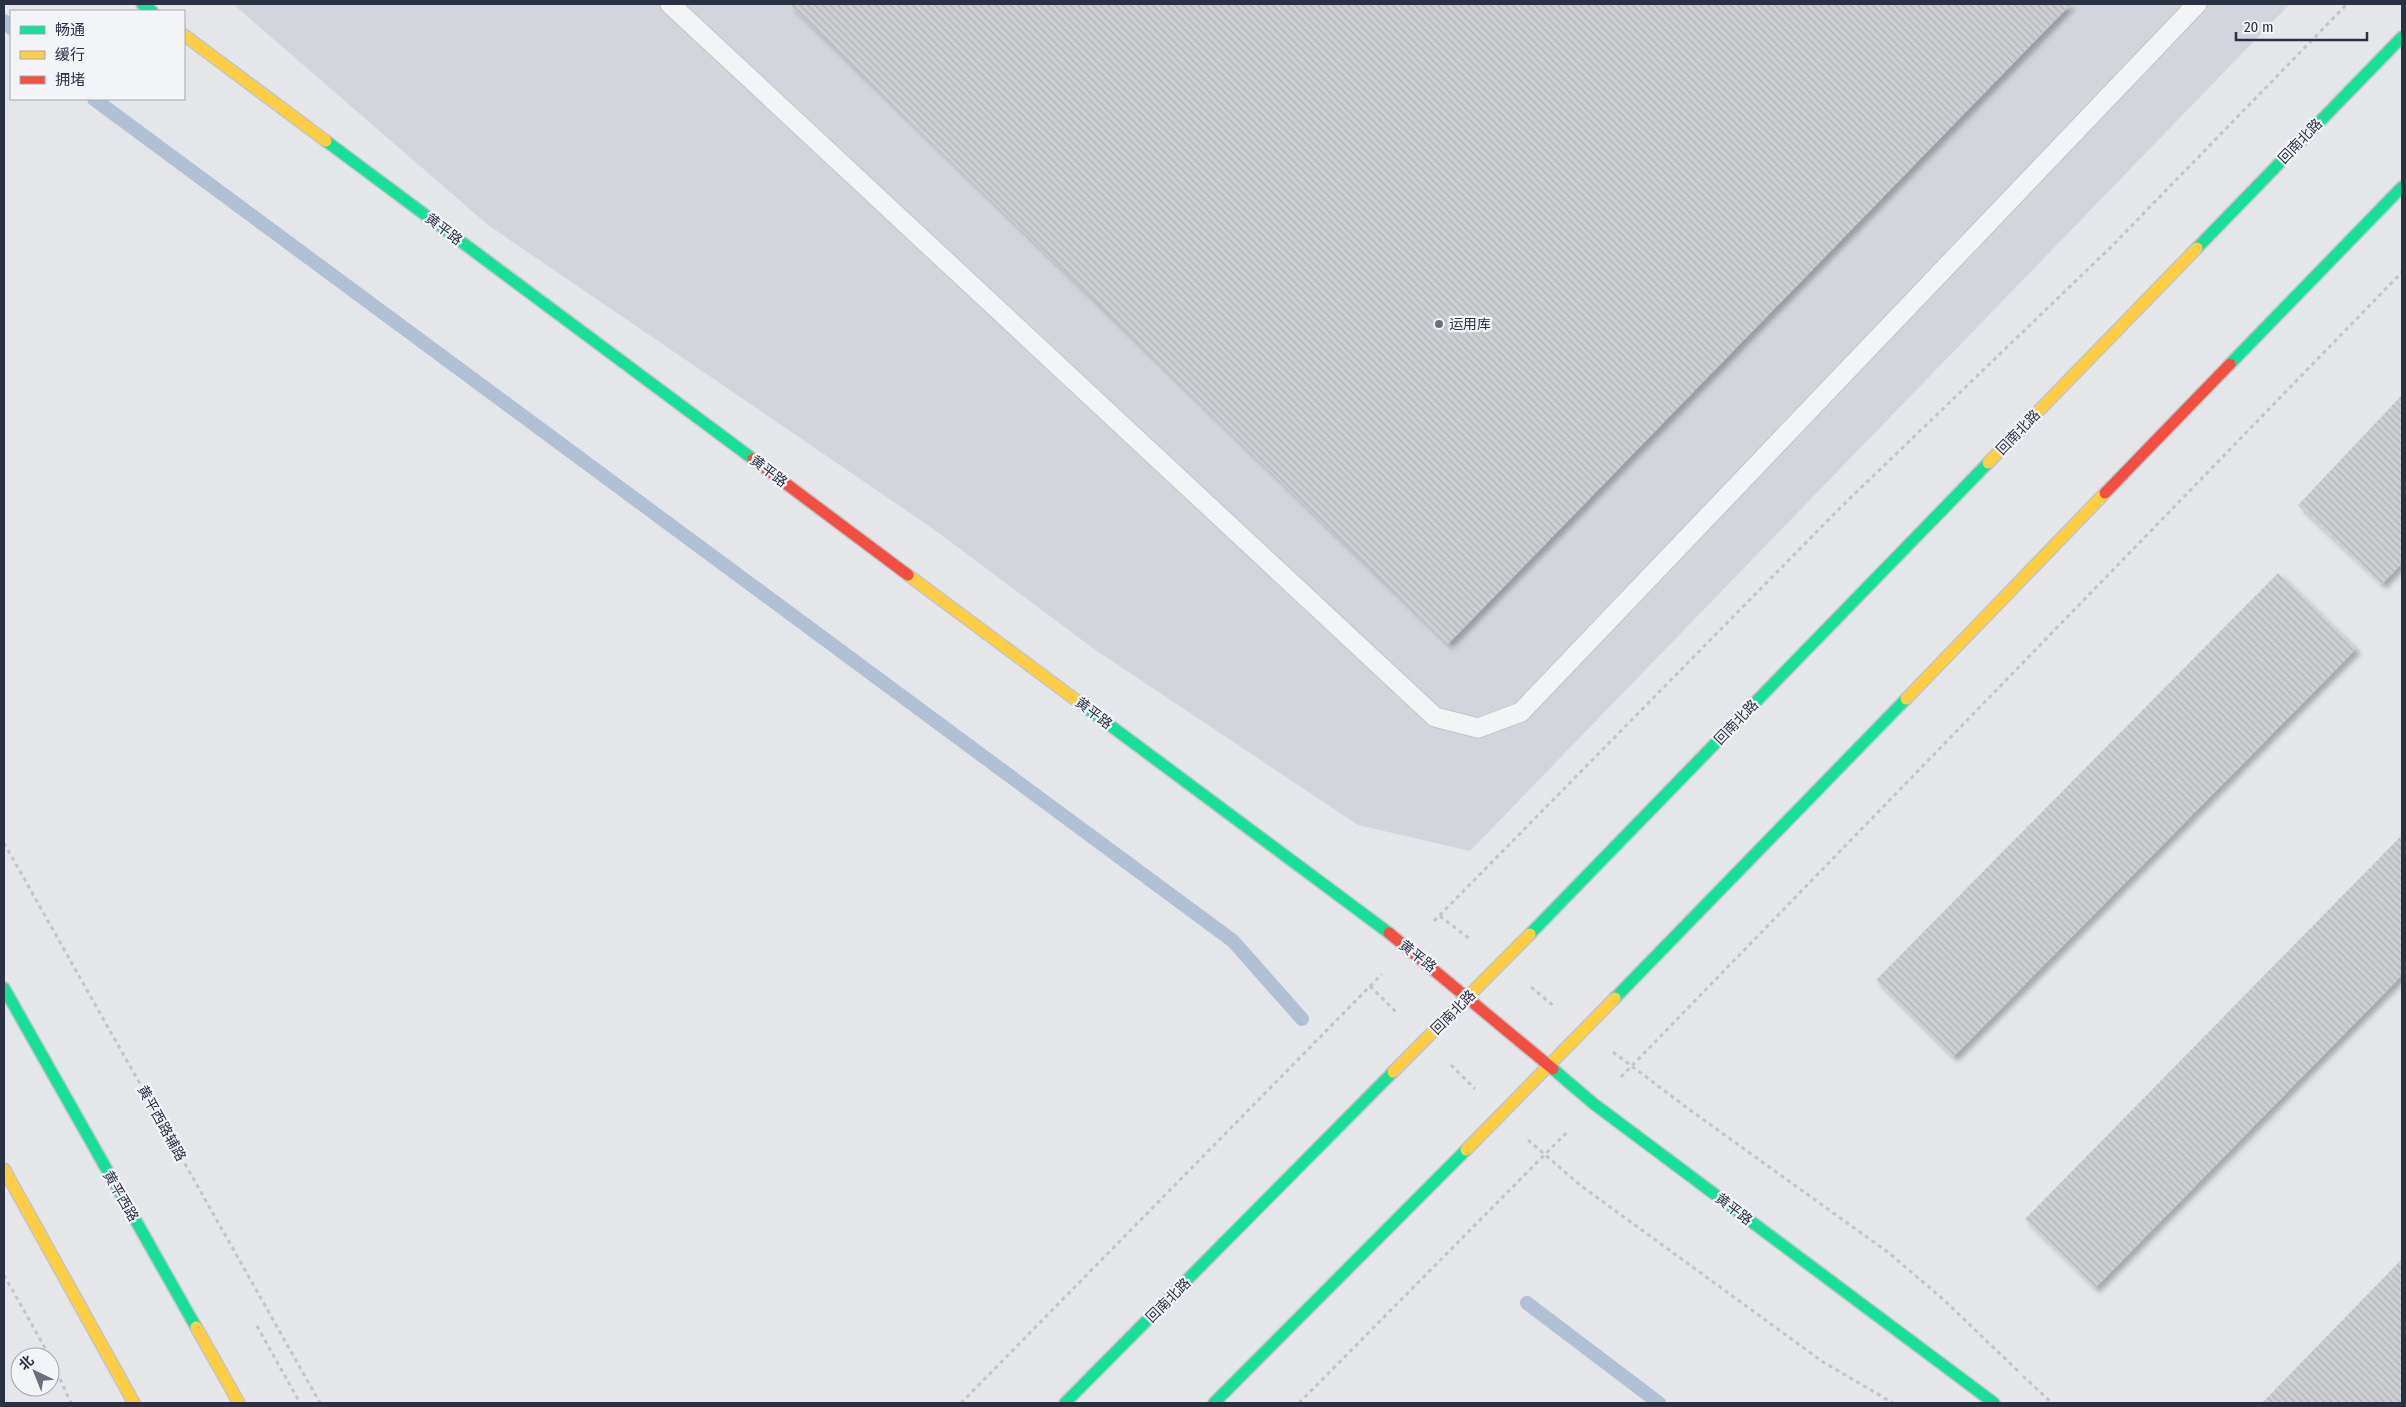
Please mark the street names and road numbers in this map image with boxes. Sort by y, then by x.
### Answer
street label: 回南北路 [2275,115,2326,167]
street label: 黄平路 [422,210,466,249]
street label: 回南北路 [1993,406,2044,458]
street label: 黄平路 [747,452,791,491]
street label: 黄平路 [1072,694,1116,733]
street label: 回南北路 [1711,696,1762,748]
street label: 黄平路 [1396,937,1439,976]
street label: 回南北路 [1428,987,1479,1038]
street label: 黄平西路辅路 [134,1082,189,1164]
street label: 黄平西路 [99,1168,142,1225]
street label: 黄平路 [1712,1190,1756,1229]
street label: 回南北路 [1143,1275,1194,1326]

